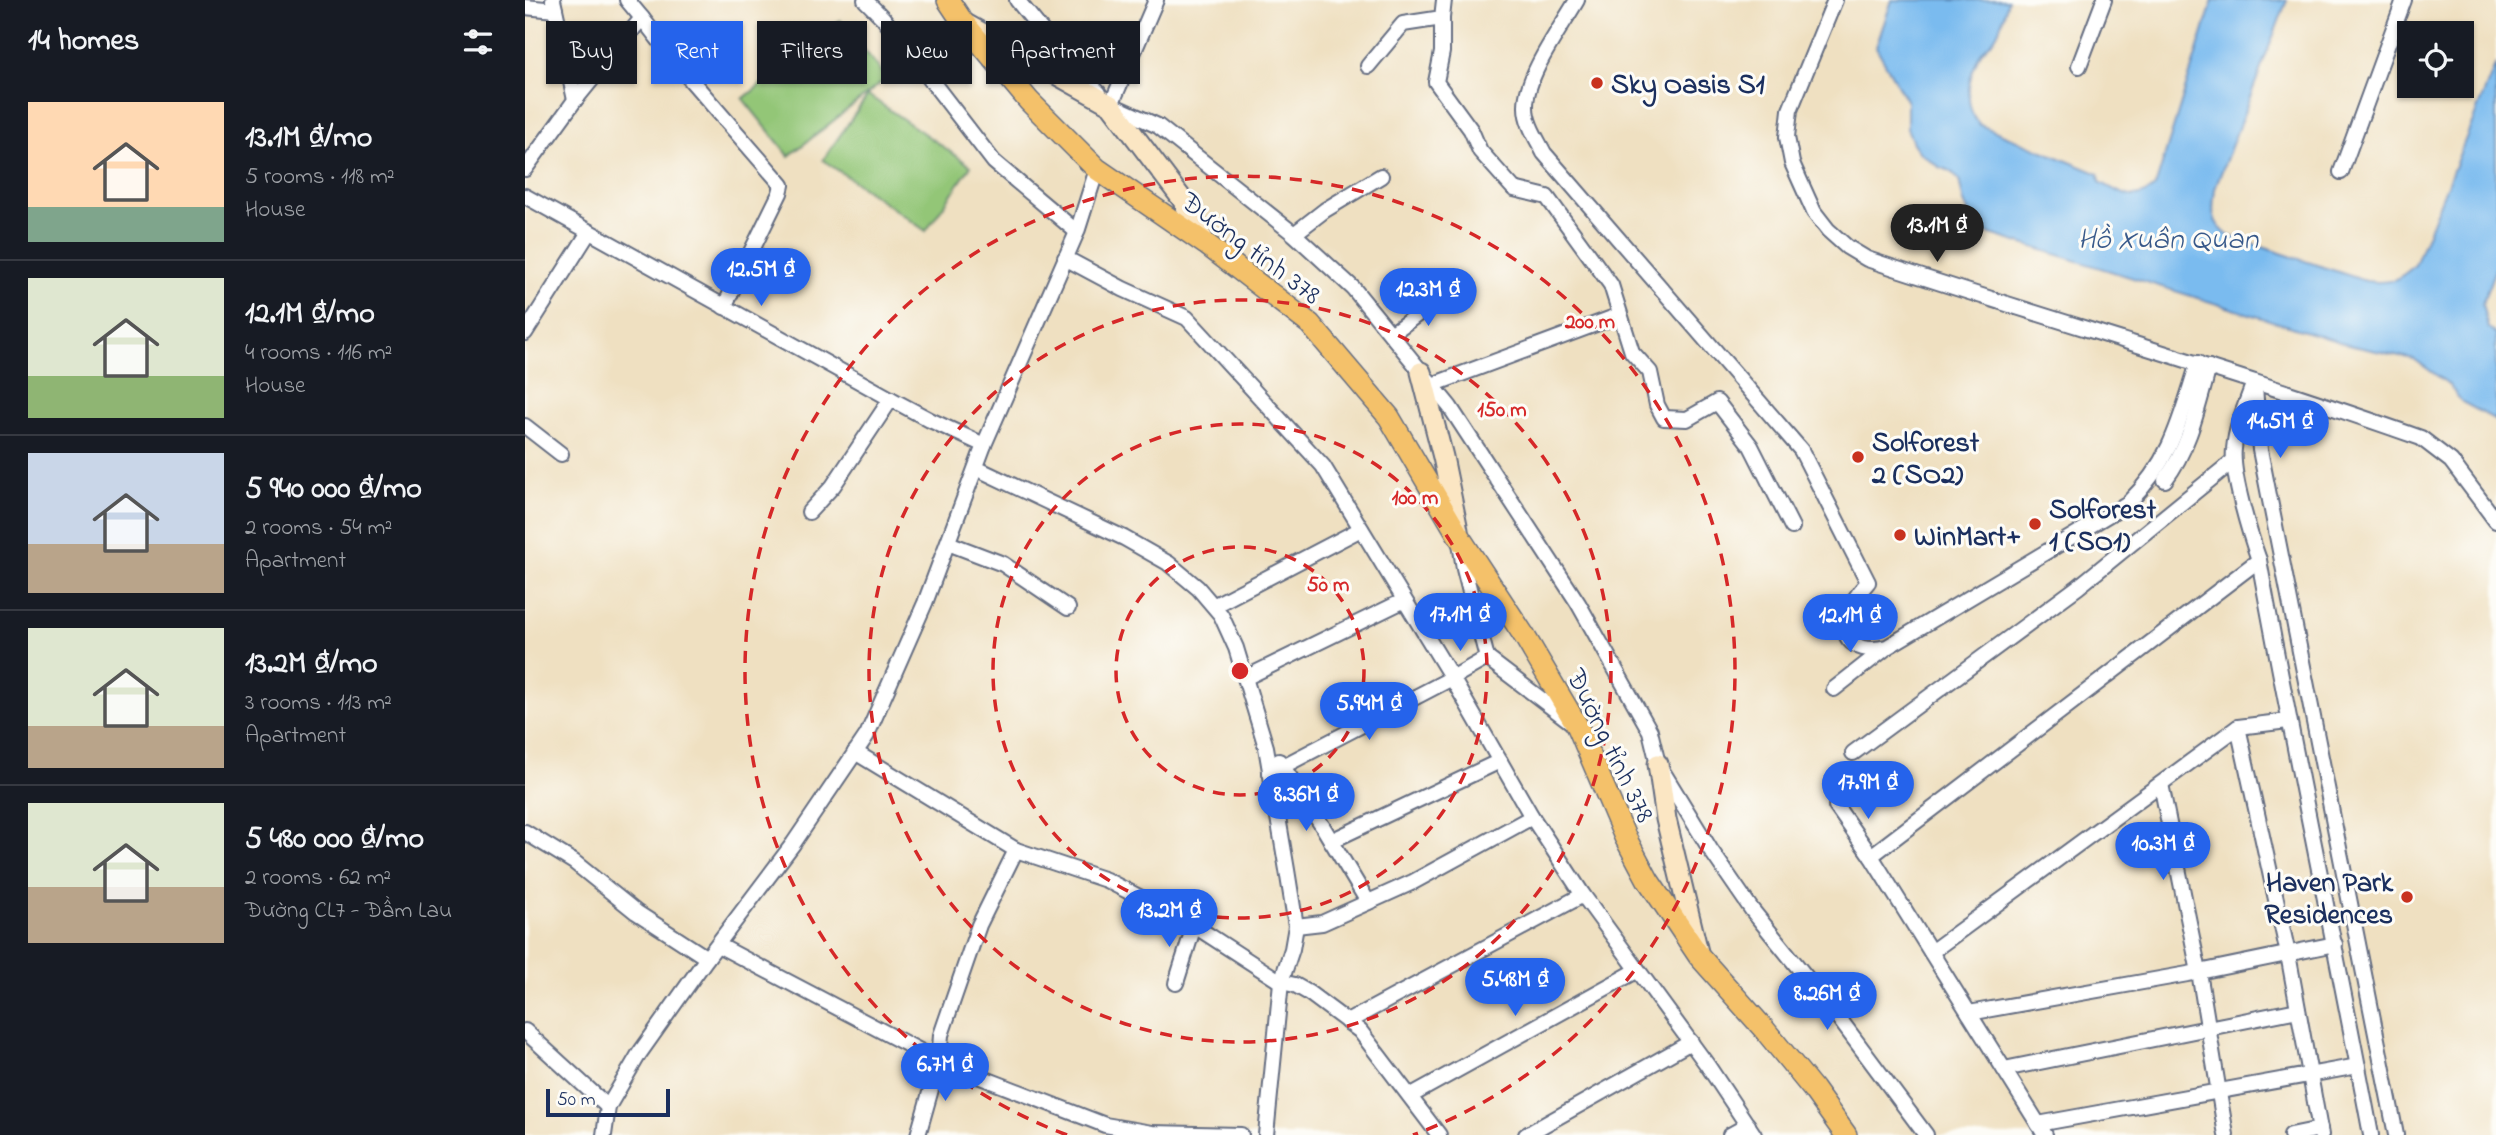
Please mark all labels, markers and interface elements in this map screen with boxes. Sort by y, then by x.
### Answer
text: 14 homes [28,20,139,64]
chip: Buy [546,21,637,84]
chip: Rent [651,21,743,84]
chip: Filters [757,21,867,84]
chip: New [881,21,972,84]
chip: Apartment [986,21,1140,84]
map controls [2397,21,2474,98]
button: locate [2397,21,2474,98]
icon: filters [459,23,497,61]
place label: Sky Oasis S1 [1611,66,1765,107]
marker: Sky Oasis S1 [1589,75,1605,91]
text: 13.1M ₫/mo [245,117,372,161]
icon: home [84,130,168,214]
text: 5 rooms · 118 m² [245,161,395,194]
street label: Đường tỉnh 378 [1170,183,1329,316]
text: House [245,194,305,227]
pin: 13.1M ₫ [1872,204,2002,264]
text: 13.1M ₫ [1907,210,1967,243]
water label: Hồ Xuân Quan [2078,219,2260,263]
pin: 12.5M ₫ [696,248,826,308]
text: 12.5M ₫ [727,254,795,287]
pin: 12.3M ₫ [1363,268,1493,328]
text: 12.3M ₫ [1396,274,1460,307]
text: 12.1M ₫/mo [245,293,375,337]
icon: home [84,306,168,390]
text: 200 m [1564,308,1615,338]
text: 4 rooms · 116 m² [245,337,392,370]
text: House [245,370,305,403]
text: 150 m [1477,396,1527,426]
pin: 14.5M ₫ [2215,400,2345,460]
text: 14.5M ₫ [2247,406,2313,439]
place label: Solforest 2 (SO2) [1871,424,1980,497]
marker: Solforest 2 (SO2) [1850,449,1866,465]
text: 5 940 000 ₫/mo [245,468,422,512]
icon: home [84,481,168,565]
text: 100 m [1392,484,1438,514]
place label: Solforest 1 (SO1) [2049,491,2157,564]
text: 2 rooms · 54 m² [245,512,392,545]
marker: Solforest 1 (SO1) [2027,516,2043,532]
place label: WinMart+ [1914,518,2021,559]
marker: WinMart+ [1892,527,1908,543]
text: Apartment [245,545,346,578]
text: 50 m [1307,571,1349,601]
pin: 17.1M ₫ [1395,594,1525,653]
pin: 12.1M ₫ [1785,594,1915,654]
text: 17.1M ₫ [1430,599,1490,632]
text: 12.1M ₫ [1819,600,1881,633]
text: 13.2M ₫/mo [245,643,378,687]
icon: home [84,656,168,740]
centre of rings [1228,659,1252,683]
street label: Đường tỉnh 378 [1553,662,1664,830]
pin: 5.94M ₫ [1304,682,1434,742]
text: 3 rooms · 113 m² [245,687,392,720]
text: 5.94M ₫ [1336,688,1402,721]
text: Apartment [245,720,346,753]
pin: 17.9M ₫ [1803,762,1933,821]
text: 17.9M ₫ [1838,767,1898,800]
pin: 8.36M ₫ [1241,774,1371,833]
text: 8.36M ₫ [1274,779,1338,812]
text: 5 480 000 ₫/mo [245,818,424,862]
pin: 10.3M ₫ [2098,822,2228,882]
text: 10.3M ₫ [2131,828,2195,861]
icon: home [84,831,168,915]
text: 2 rooms · 62 m² [245,862,391,895]
place label: Haven Park Residences [2264,864,2394,937]
marker: Haven Park Residences [2399,889,2415,905]
pin: 13.2M ₫ [1104,890,1234,949]
text: Đường CL7 - Đầm Lau [245,895,452,928]
text: 13.2M ₫ [1137,895,1201,928]
pin: 5.48M ₫ [1450,958,1580,1018]
text: 5.48M ₫ [1481,964,1549,997]
pin: 8.26M ₫ [1762,972,1892,1032]
text: 8.26M ₫ [1794,978,1860,1011]
pin: 6.7M ₫ [888,1044,1002,1103]
text: 6.7M ₫ [917,1049,973,1082]
scale bar [546,1086,670,1118]
text: 50 m [557,1087,596,1114]

